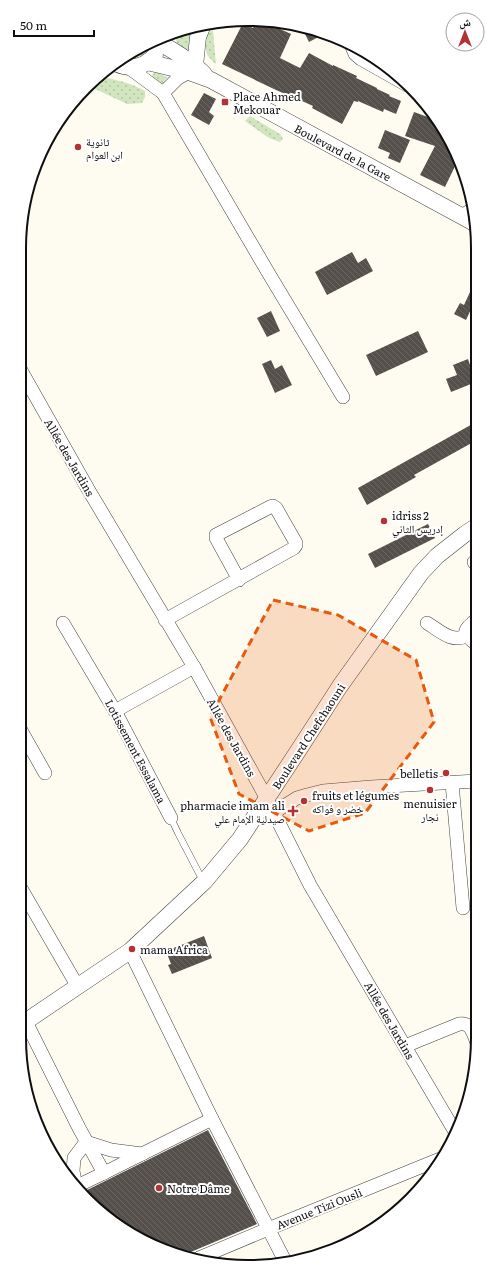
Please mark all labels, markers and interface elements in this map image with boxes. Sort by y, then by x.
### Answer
scale bar [14,12,94,38]
north arrow [445,12,485,52]
text: ش [459,13,471,30]
text: 50 m [20,16,47,34]
place label: Place Ahmed Mekouar [233,88,301,117]
marker: Place Ahmed Mekouar [220,97,230,107]
street label: Boulevard de la Gare [292,120,394,184]
place label: ثانوية ابن العوام [86,133,123,162]
marker: ثانوية ابن العوام [73,142,83,152]
street label: Allée des Jardins [41,415,99,499]
place label: idriss 2 إدريس الثاني [392,507,443,538]
marker: idriss 2 إدريس الثاني [379,516,389,526]
street label: Boulevard Chefchaouni [268,680,349,792]
street label: Allée des Jardins [204,695,260,779]
street label: Lotissement Essalama [102,696,170,806]
place label: belletis [400,765,438,781]
marker: belletis [441,768,451,778]
marker: menuisier نجار [425,785,435,795]
place label: fruits et légumes خضر و فواكه [312,787,399,816]
place label: menuisier نجار [403,795,457,824]
marker: fruits et légumes خضر و فواكه [299,796,309,806]
place label: pharmacie imam ali صيدلية الإمام علي [180,797,285,828]
marker: pharmacie imam ali صيدلية الإمام علي [288,806,298,816]
place label: mama Africa [140,941,208,957]
marker: mama Africa [127,944,137,954]
street label: Allée des Jardins [361,978,419,1062]
place label: Notre Dâme [167,1180,230,1196]
marker: Notre Dâme [154,1183,164,1193]
street label: Avenue Tizi Ousli [274,1183,365,1233]

